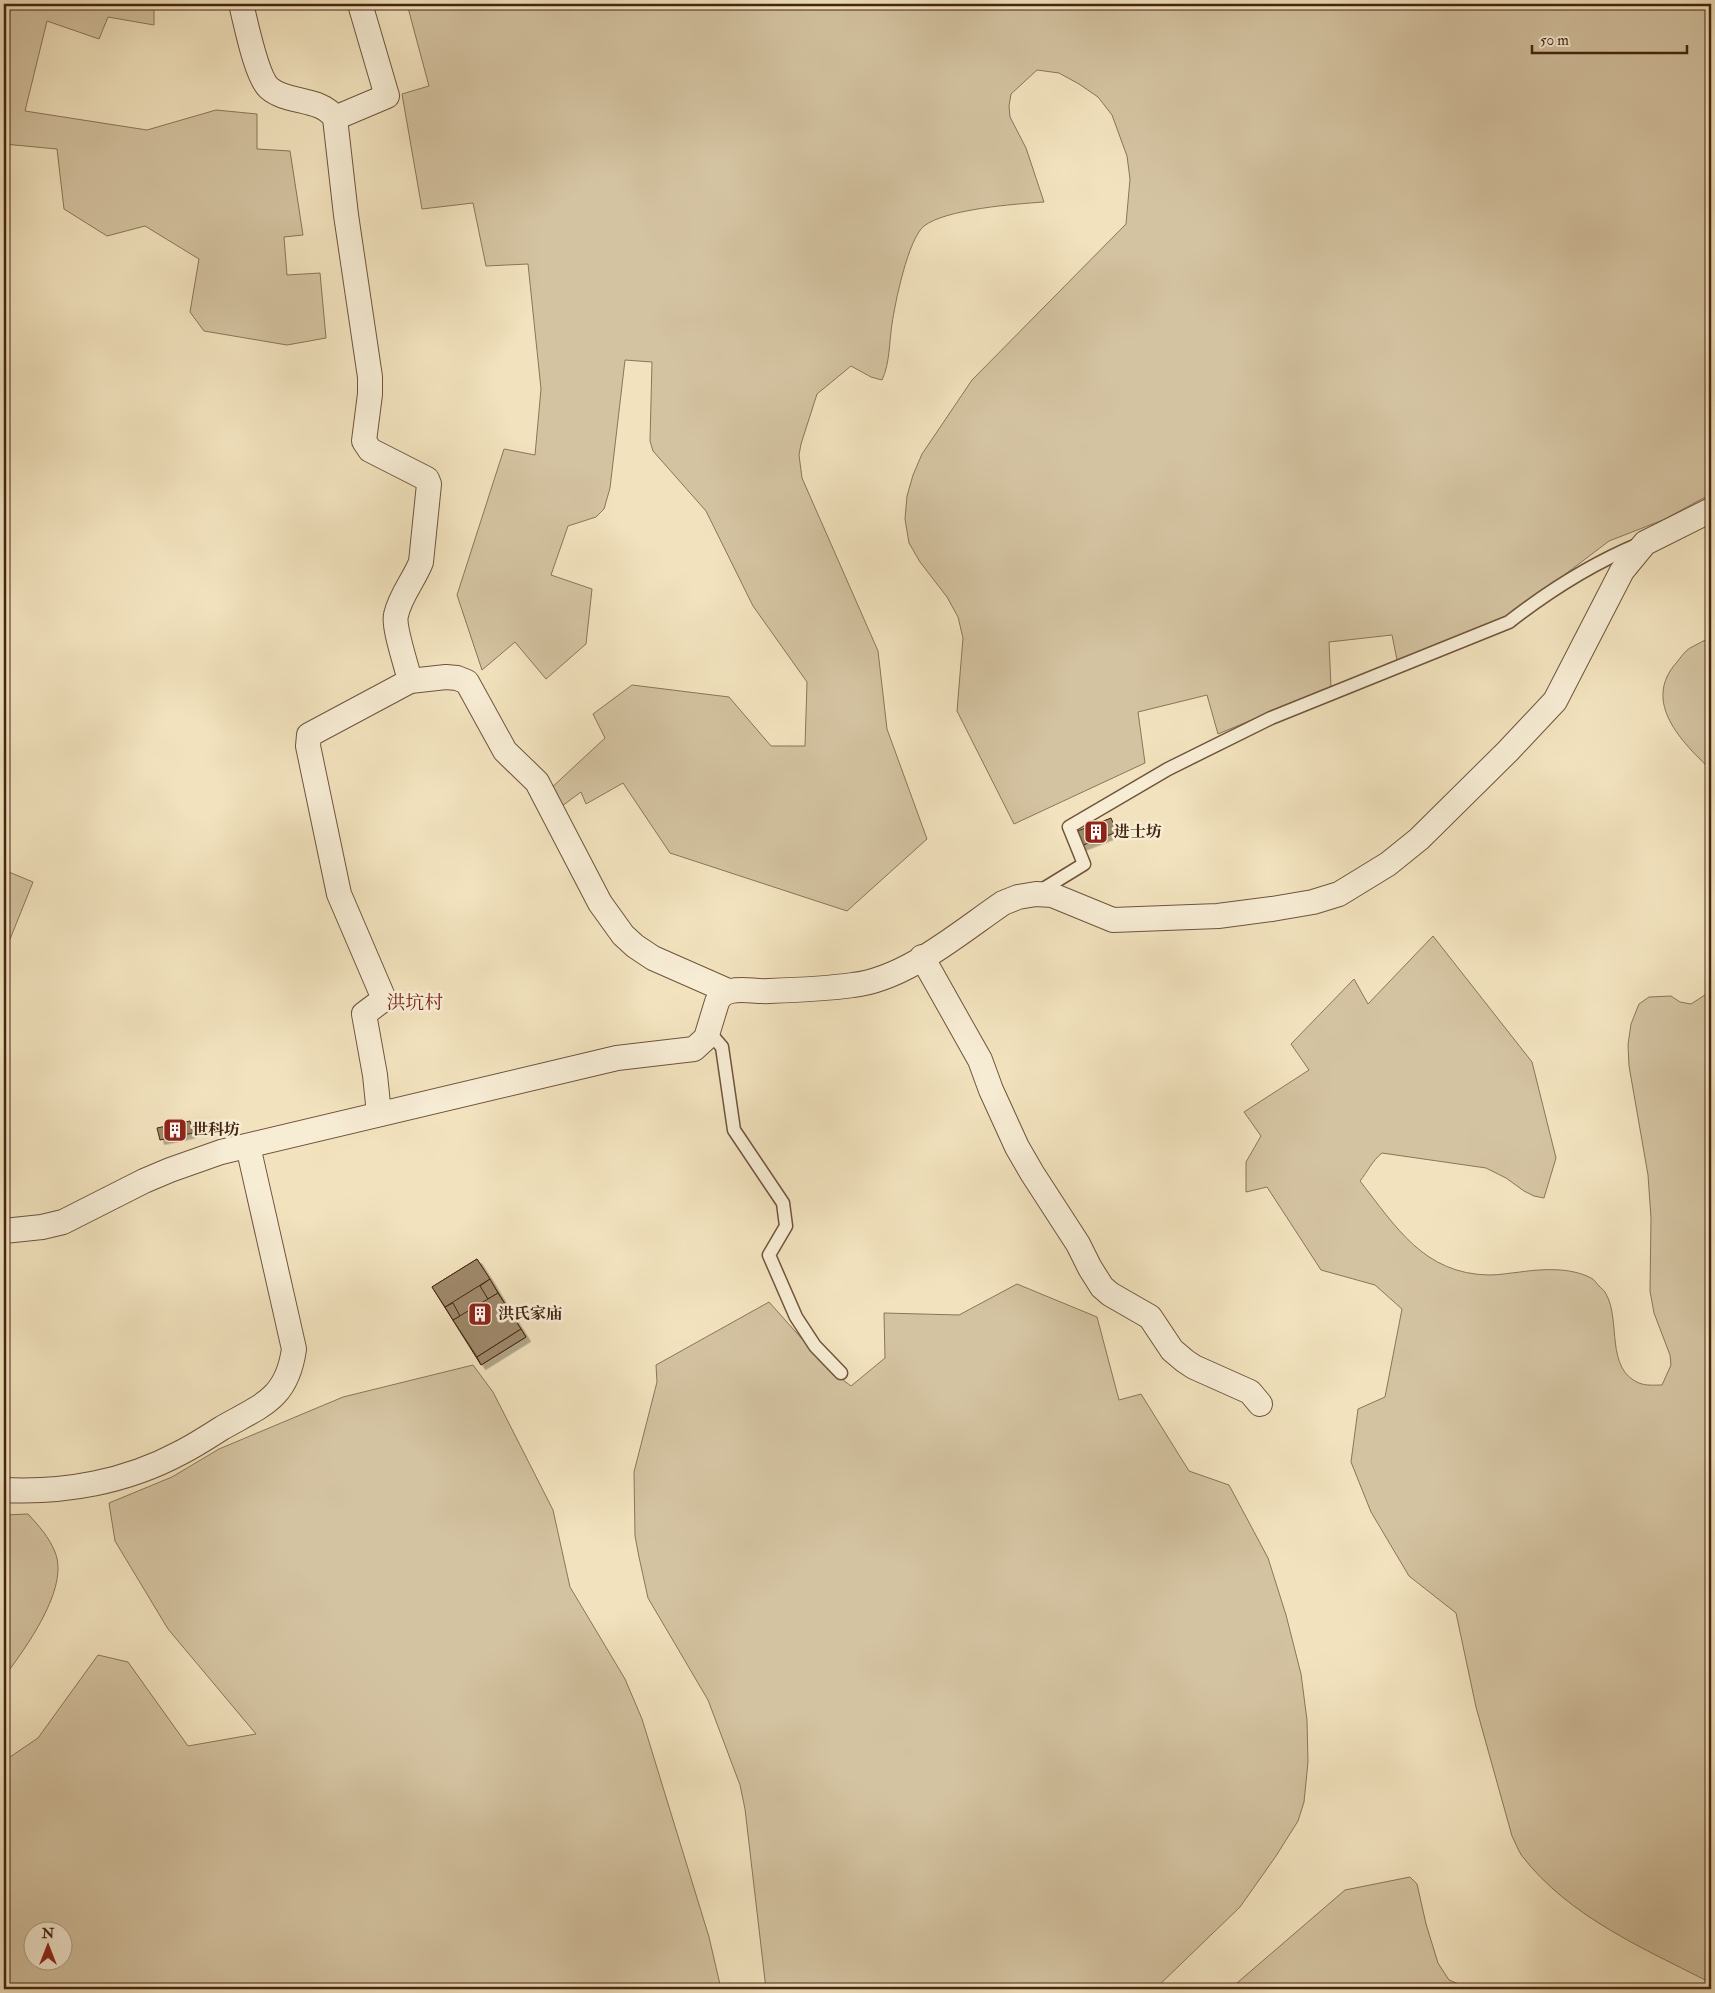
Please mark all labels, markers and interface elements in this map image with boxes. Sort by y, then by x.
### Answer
scale bar [1532,22,1688,54]
text: 50 m [1540,31,1569,50]
building icon: 进士坊 [1083,819,1109,845]
place label: 进士坊 [1114,822,1162,842]
district label: 洪坑村 [386,991,444,1015]
building icon: 世科坊 [162,1117,188,1143]
place label: 世科坊 [192,1120,240,1140]
building icon: 洪氏家庙 [467,1301,493,1327]
place label: 洪氏家庙 [498,1304,562,1324]
north arrow [22,1920,72,1970]
text: N [41,1925,55,1942]

